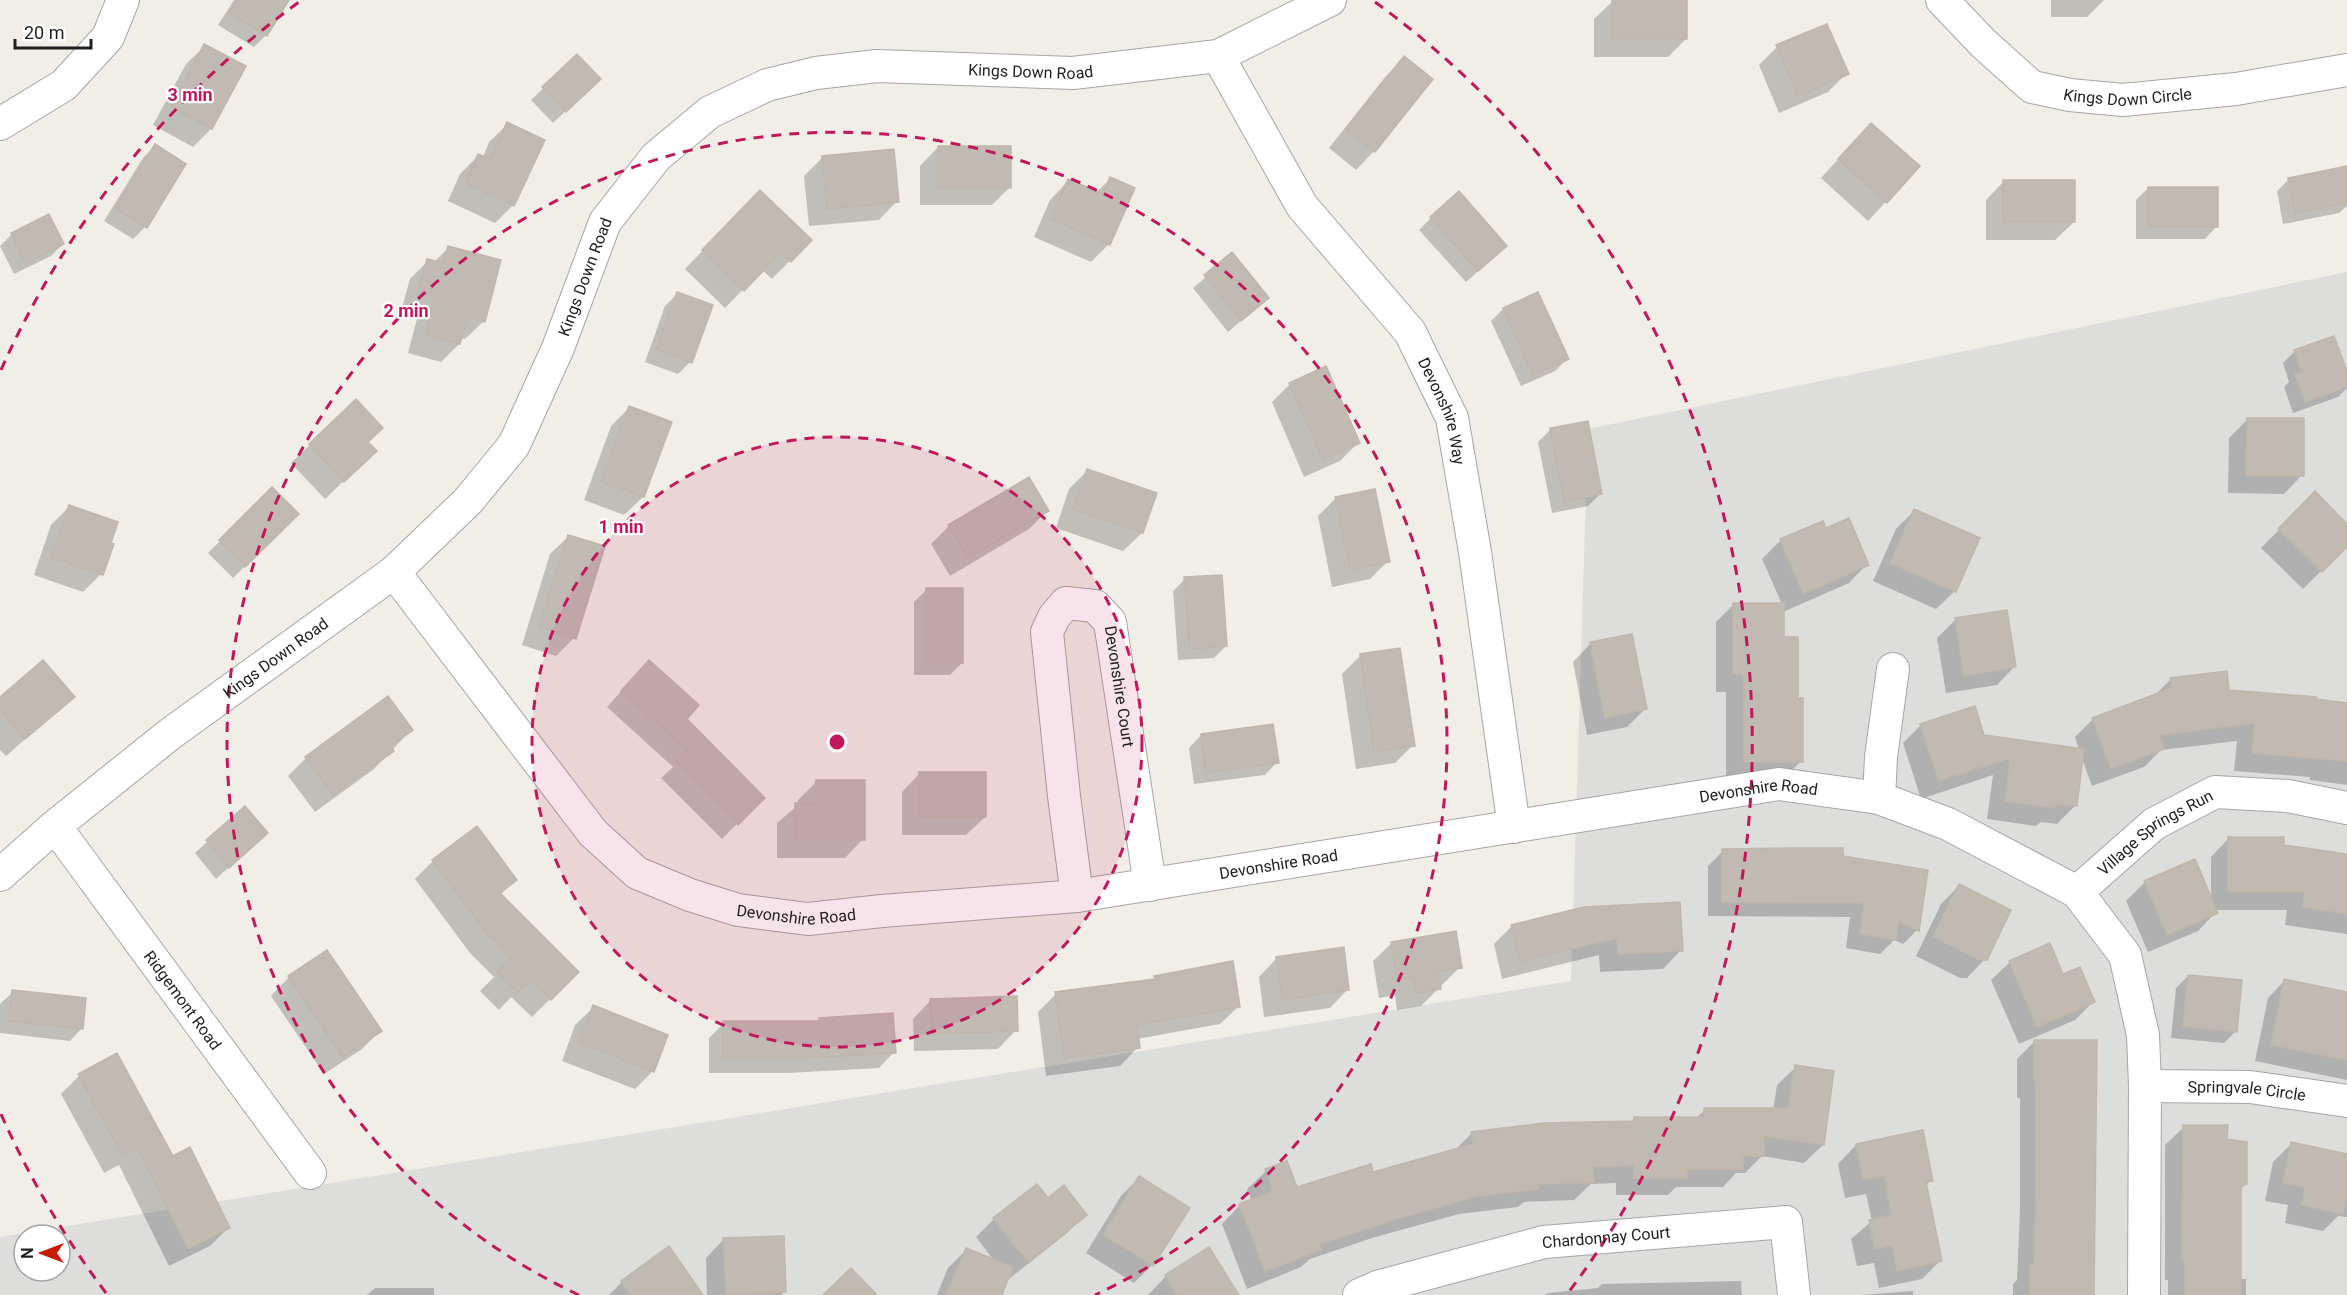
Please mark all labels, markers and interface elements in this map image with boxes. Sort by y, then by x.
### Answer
scale bar [15,12,92,50]
text: 20 m [24,22,64,43]
street label: Kings Down Road [968,60,1094,83]
text: 3 min [167,84,213,105]
street label: Kings Down Circle [2062,84,2193,110]
street label: Kings Down Road [554,215,615,339]
text: 2 min [383,300,429,321]
street label: Devonshire Way [1414,354,1469,466]
text: 1 min [598,516,644,537]
street label: Kings Down Road [219,613,332,702]
street label: Devonshire Court [1101,624,1138,749]
centre of rings [827,732,847,752]
street label: Devonshire Road [1698,774,1819,806]
street label: Village Springs Run [2093,785,2216,879]
street label: Devonshire Road [1218,845,1339,883]
street label: Devonshire Road [735,900,857,929]
street label: Ridgemont Road [140,947,226,1053]
street label: Springvale Circle [2188,1077,2307,1104]
street label: Chardonnay Court [1541,1222,1671,1252]
north arrow [12,1223,72,1283]
text: N [18,1247,37,1259]

